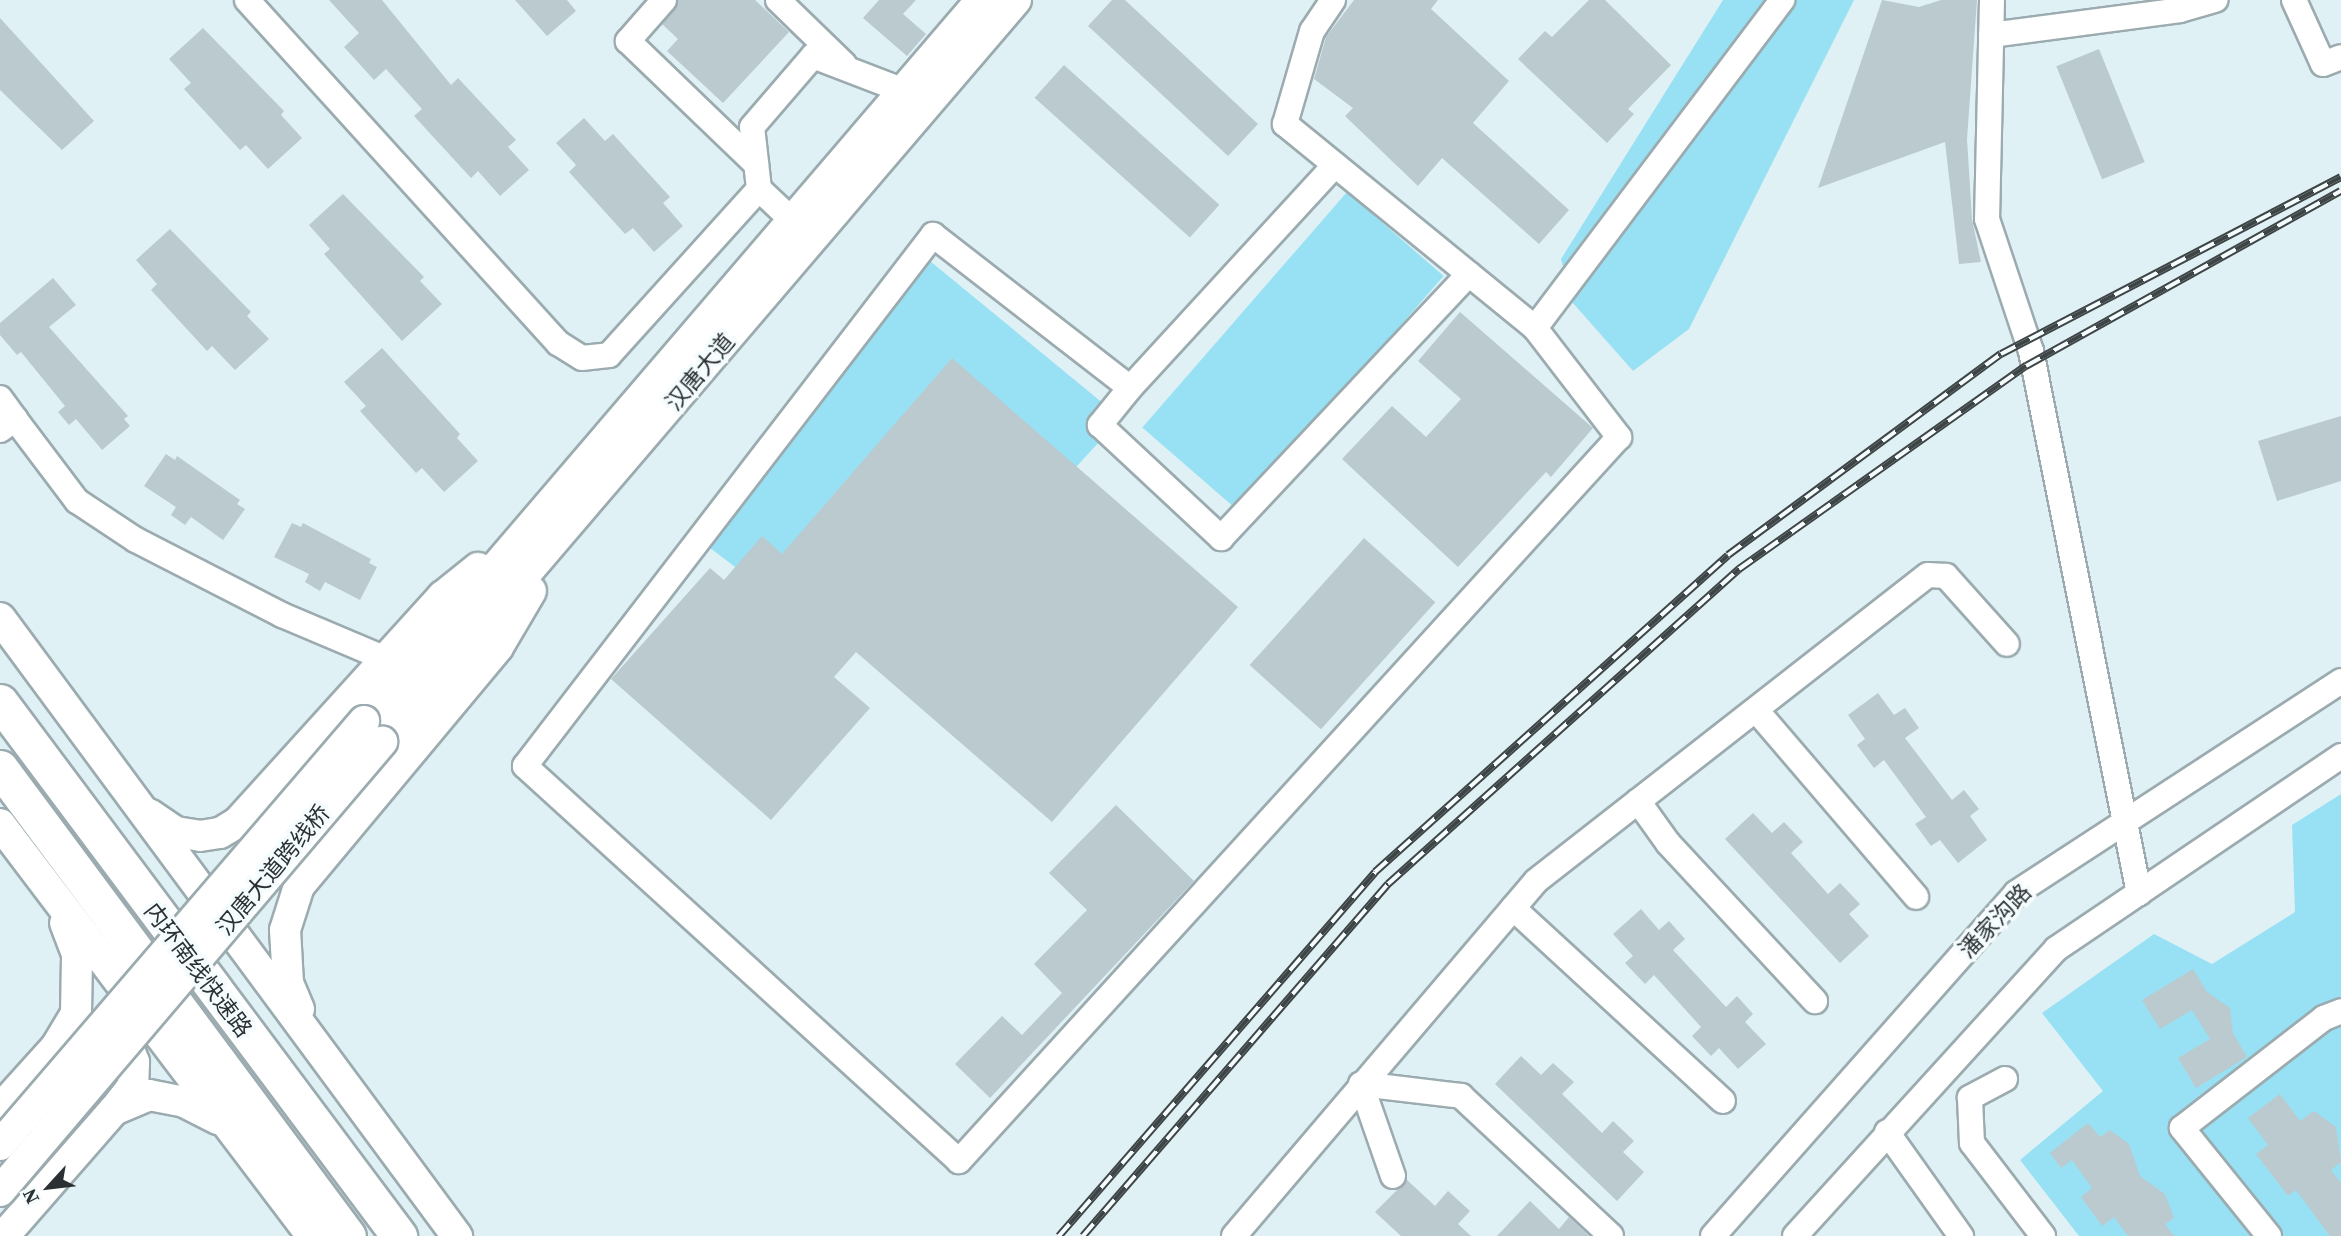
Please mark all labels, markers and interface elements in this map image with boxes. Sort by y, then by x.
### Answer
street label: 汉唐大道 [660,328,740,416]
street label: 汉唐大道跨线桥 [211,799,335,941]
street label: 潘家沟路 [1953,878,2037,964]
street label: 内环南线快速路 [139,897,257,1043]
north arrow [14,1152,84,1222]
text: N [16,1184,45,1209]

